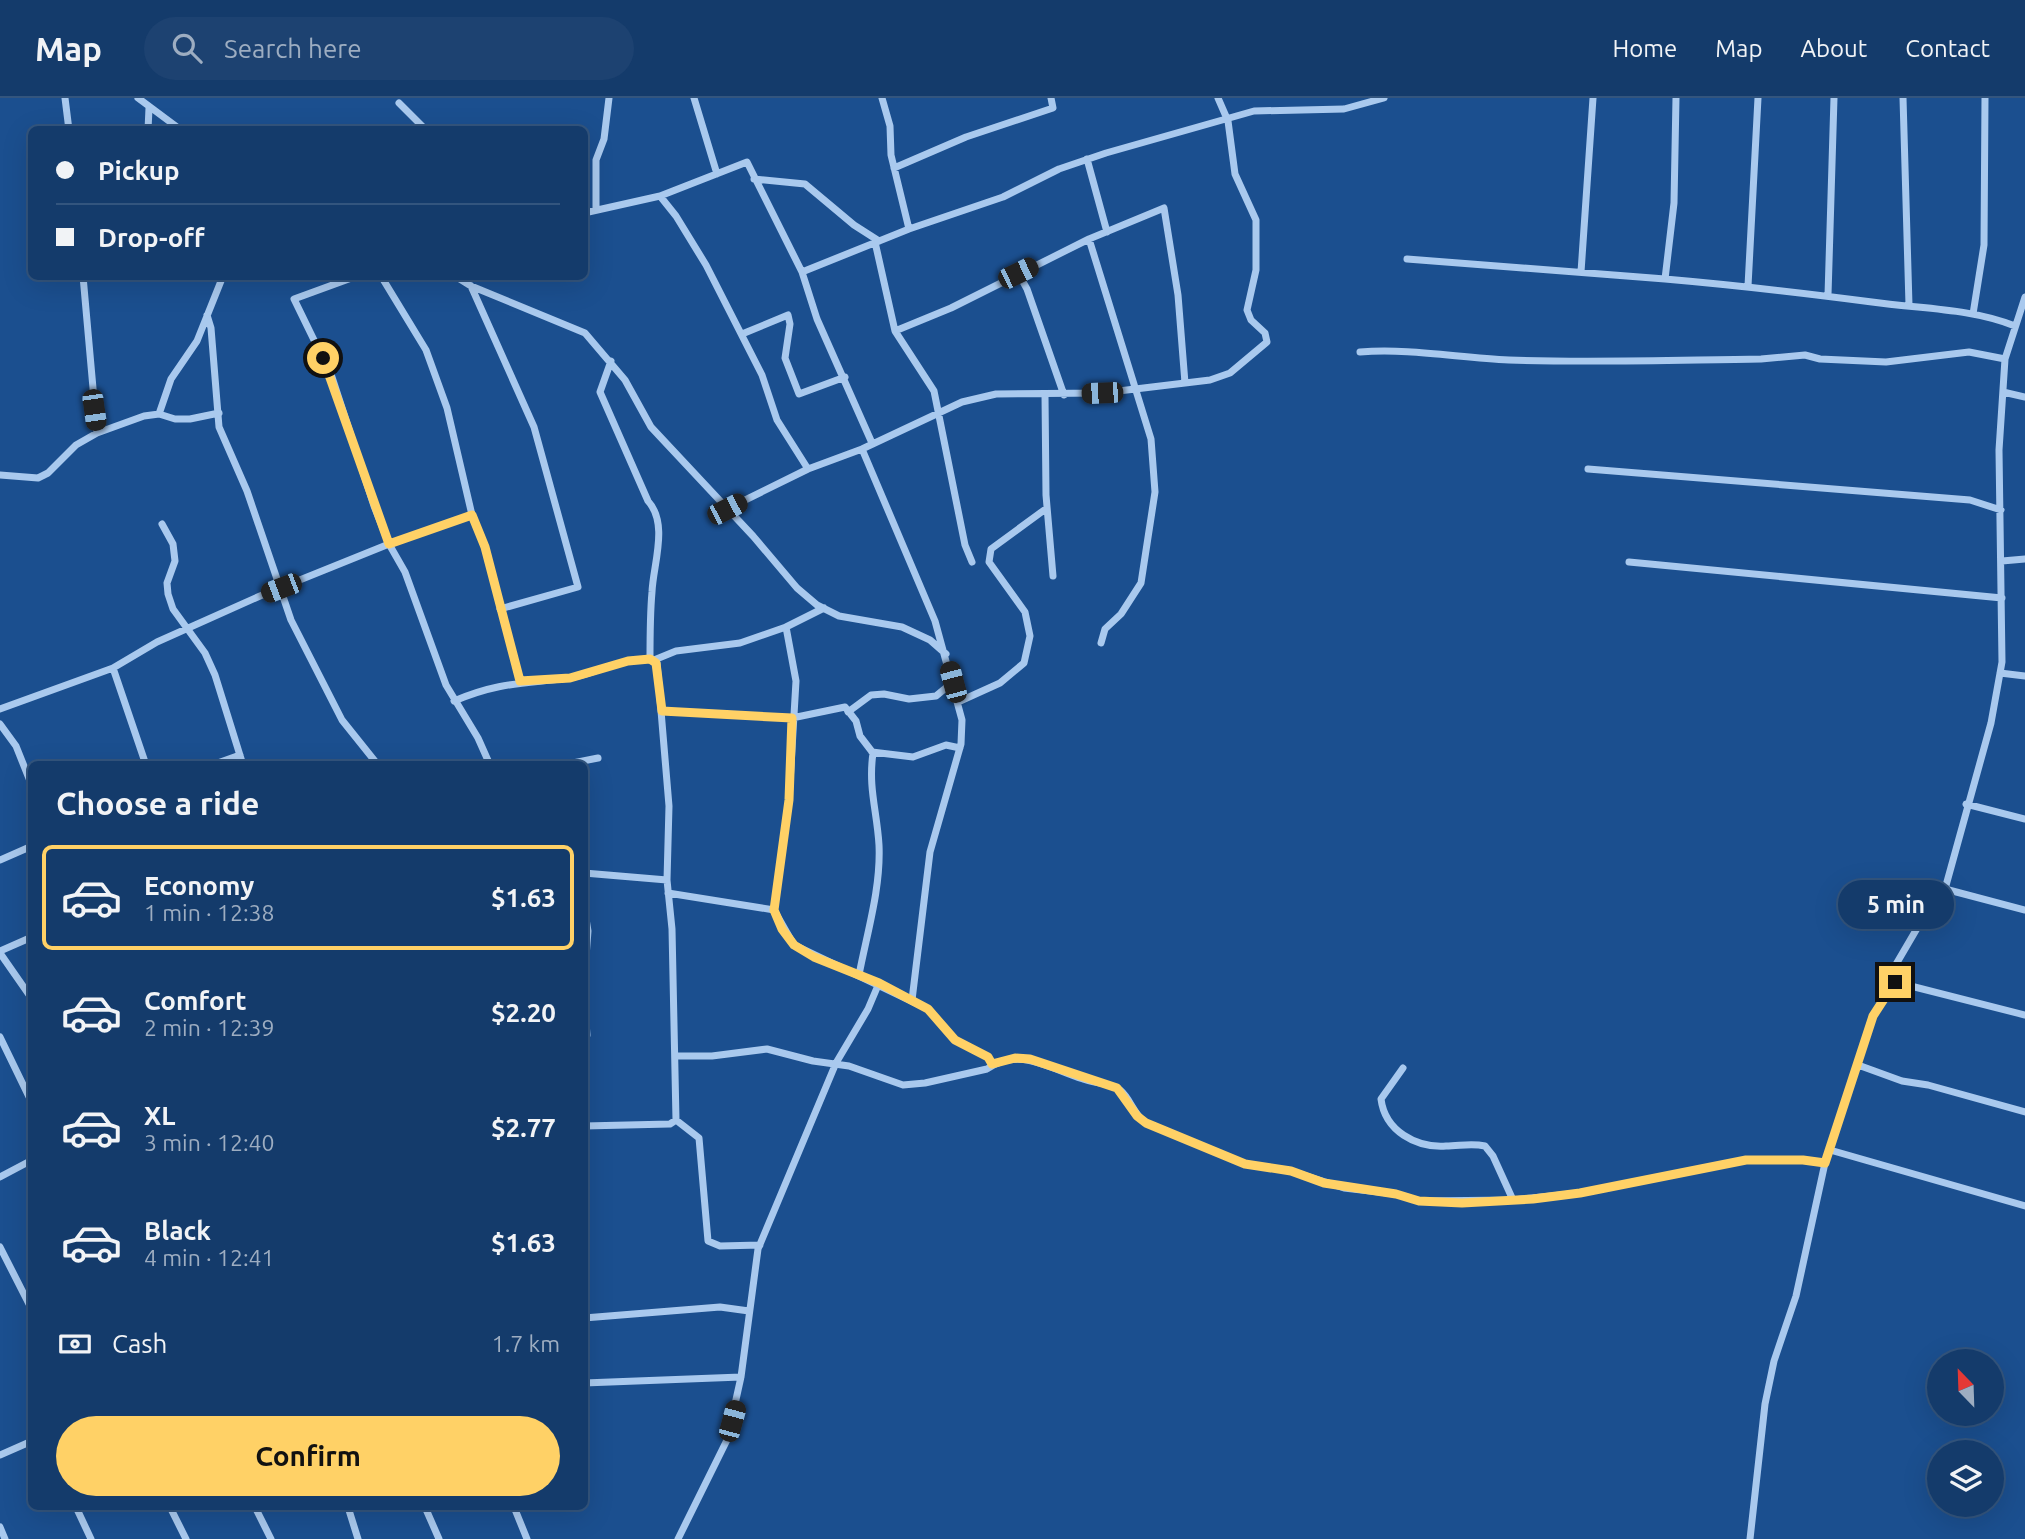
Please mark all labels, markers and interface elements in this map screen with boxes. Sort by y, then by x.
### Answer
search box [144,17,634,80]
icon: search [168,29,206,67]
text: Map [35,30,102,67]
text: Search here [224,34,362,63]
text: Home [1612,35,1677,62]
text: Map [1715,35,1762,62]
text: About [1800,35,1867,62]
text: Contact [1905,35,1990,62]
text: Pickup [98,156,180,185]
text: Drop-off [98,223,205,252]
car [995,254,1042,292]
route start [307,342,339,374]
car [1081,382,1124,404]
car [81,388,108,432]
car [704,490,751,528]
car [258,571,305,605]
car [938,659,969,705]
text: Choose a ride [56,785,259,821]
icon: car [60,866,123,929]
text: Economy [144,871,254,900]
callout: 5 min [1837,880,1953,930]
text: $1.63 [491,883,556,912]
text: 5 min [1867,892,1925,917]
text: 1 min · 12:38 [144,900,275,925]
route end [1879,966,1911,998]
icon: car [60,981,123,1044]
text: Comfort [144,986,247,1015]
text: $2.20 [491,998,556,1027]
text: 2 min · 12:39 [144,1015,275,1040]
icon: car [60,1096,123,1159]
text: XL [144,1101,175,1130]
text: $2.77 [491,1113,556,1142]
text: 3 min · 12:40 [144,1130,275,1155]
icon: car [60,1211,123,1274]
text: Black [144,1216,211,1245]
text: $1.63 [491,1228,556,1257]
text: 4 min · 12:41 [144,1245,275,1270]
icon: cash [56,1325,94,1363]
text: Cash [112,1329,167,1358]
text: 1.7 km [492,1331,560,1356]
north arrow [1927,1349,2004,1426]
map controls [1927,1349,2004,1517]
car [717,1398,748,1444]
button: Confirm [56,1416,560,1496]
button: layers [1927,1440,2004,1517]

